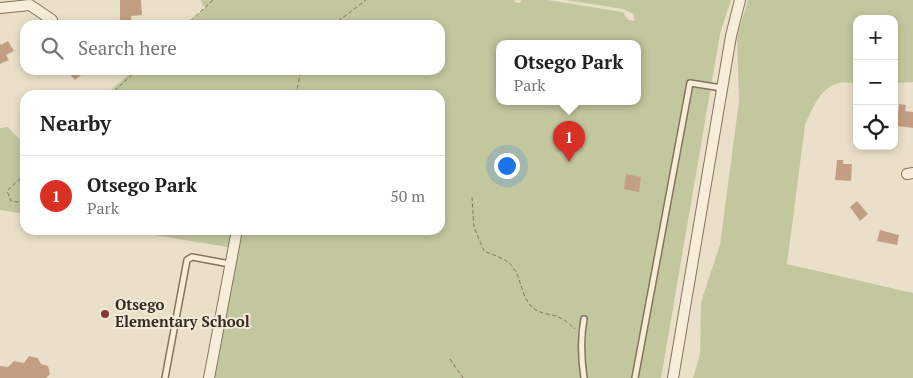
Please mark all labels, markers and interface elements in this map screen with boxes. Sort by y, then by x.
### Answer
map controls [853,15,898,150]
button: + [853,15,898,60]
search box [20,20,445,75]
icon: search [38,34,66,62]
text: Search here [78,35,177,60]
popup [496,40,641,105]
text: Otsego Park [514,49,623,74]
button: − [853,60,898,105]
text: Park [514,74,546,96]
button: locate [853,105,898,150]
text: Nearby [40,109,111,137]
pin: 1 [553,121,585,162]
your location [494,153,520,179]
text: Otsego Park [87,172,197,197]
text: 1 [51,185,61,207]
text: 50 m [390,185,425,207]
text: Park [87,197,119,219]
place label: Otsego Elementary School [115,294,250,331]
marker: Otsego Elementary School [99,308,111,320]

